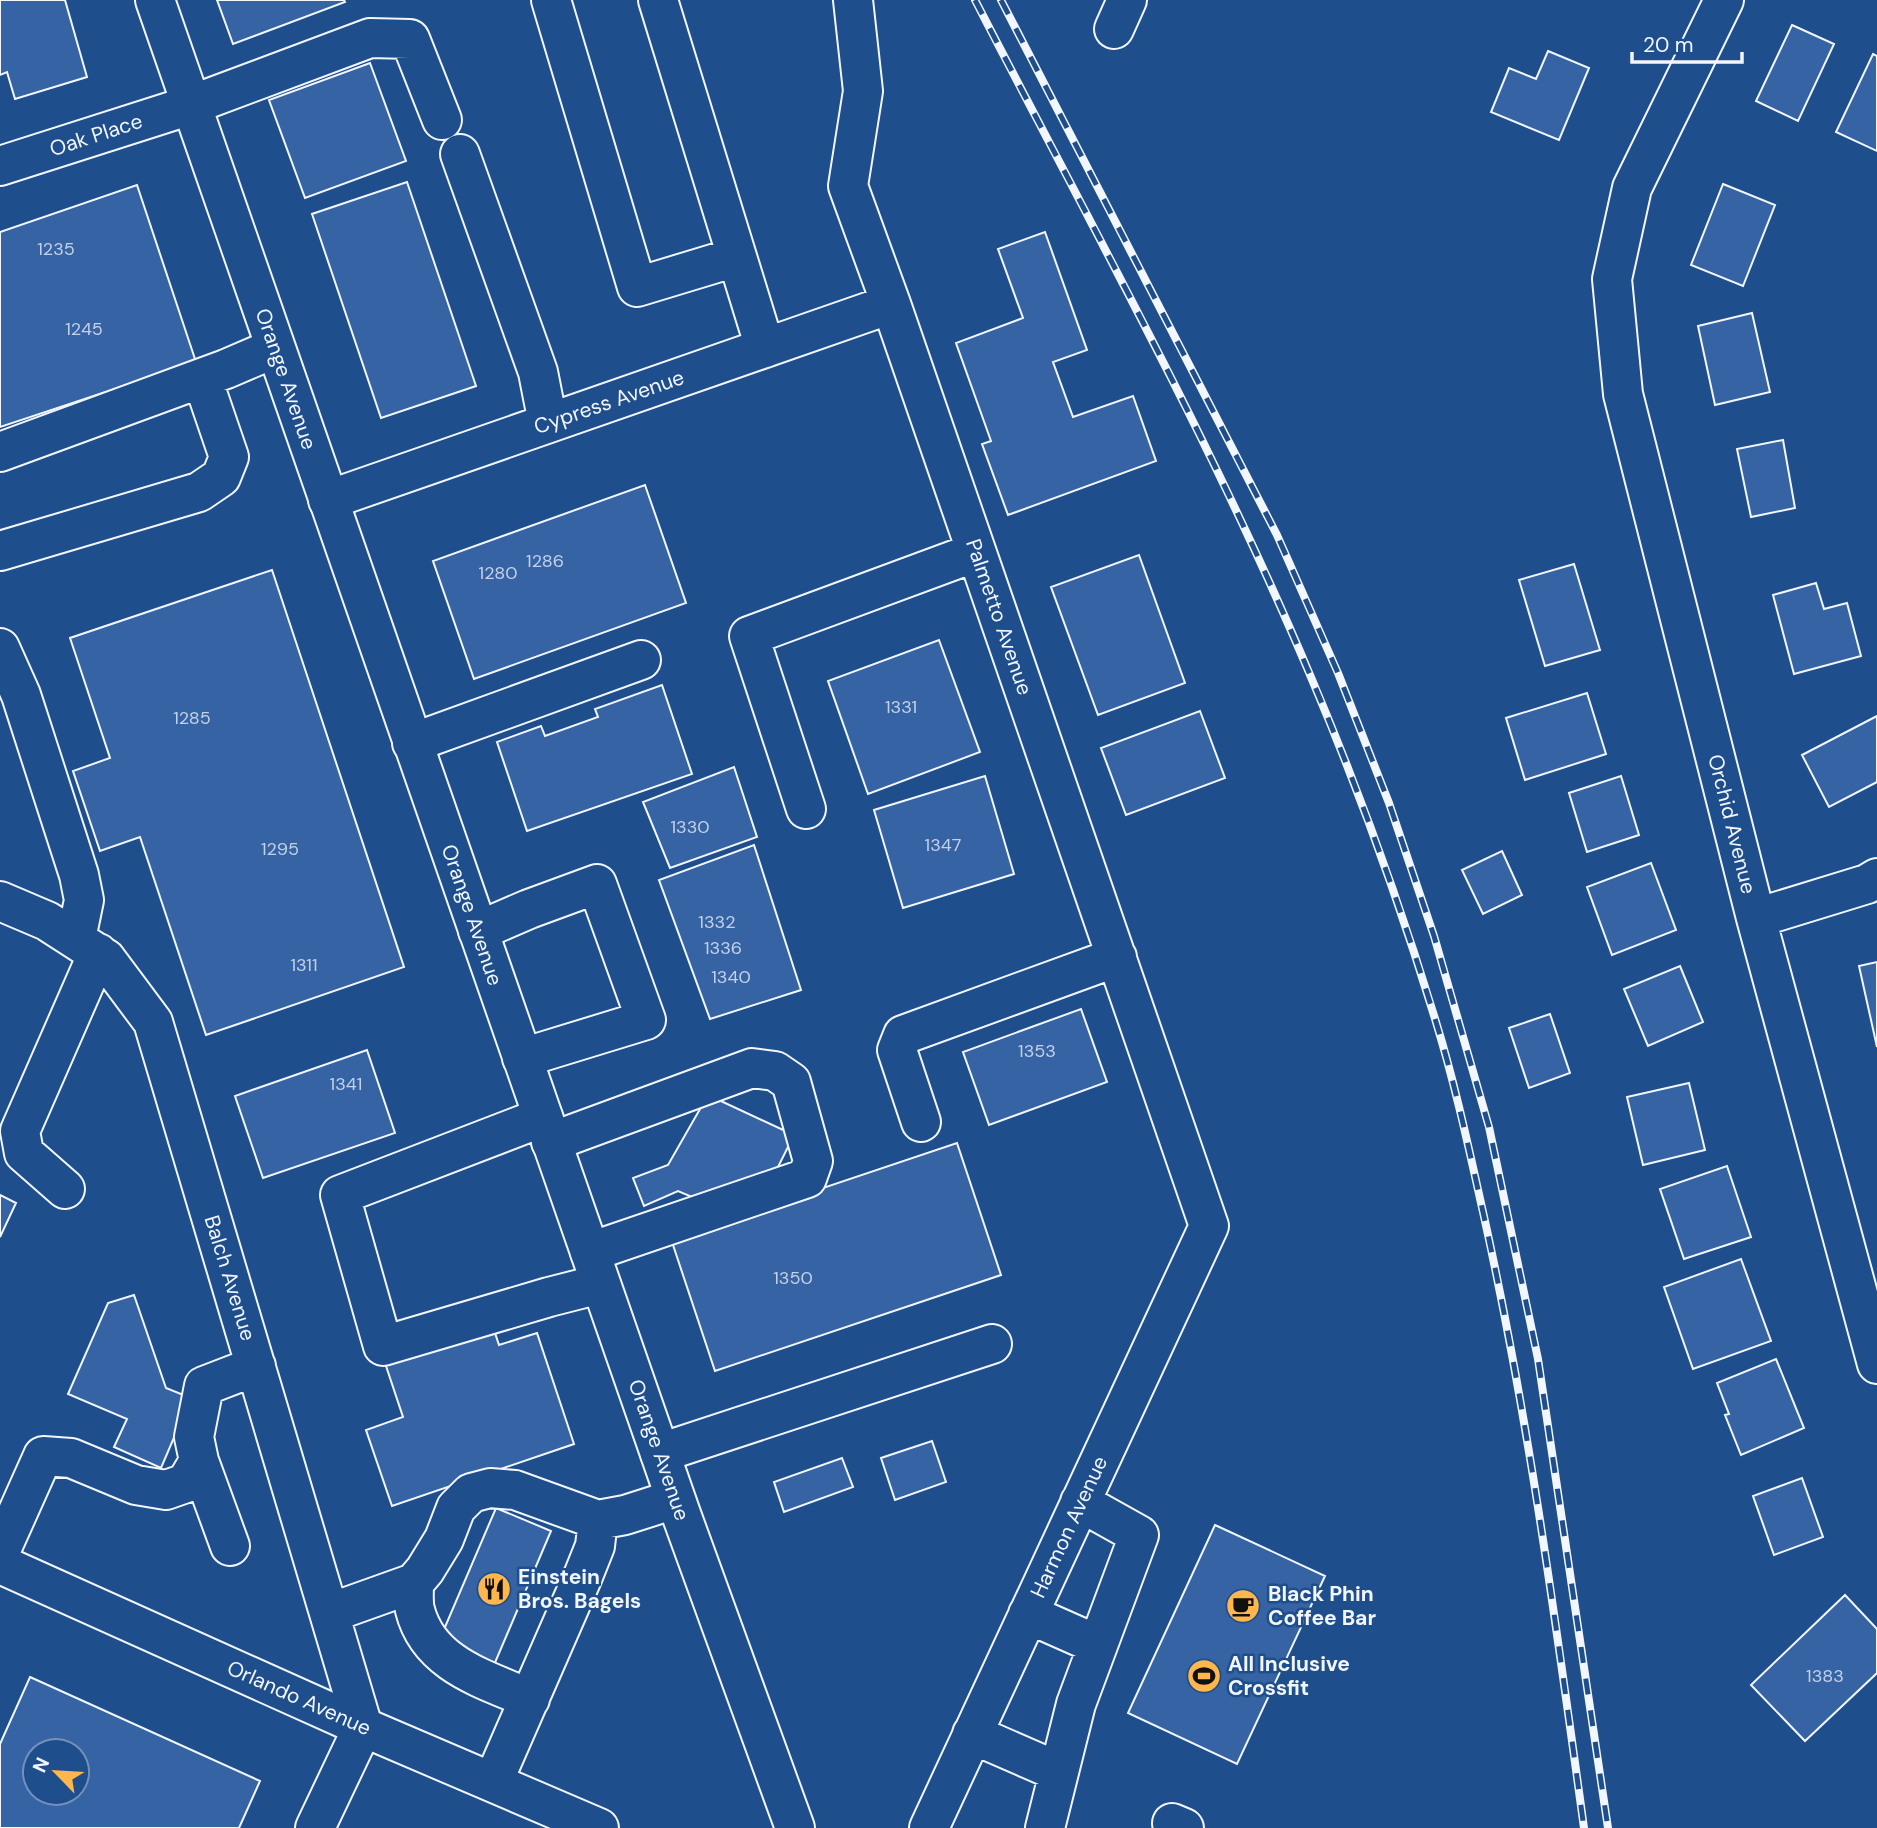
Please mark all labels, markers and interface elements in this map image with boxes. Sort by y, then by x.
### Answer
scale bar [1632,21,1742,65]
text: 20 m [1643,31,1694,59]
street label: Oak Place [46,107,146,163]
house number: 1235 [37,237,75,261]
street label: Orange Avenue [249,305,323,453]
house number: 1245 [65,317,103,341]
street label: Cypress Avenue [530,363,688,441]
street label: Palmetto Avenue [959,535,1039,699]
house number: 1286 [526,549,564,573]
house number: 1280 [479,561,517,585]
house number: 1331 [885,695,917,719]
house number: 1285 [173,706,211,730]
street label: Orchid Avenue [1701,751,1763,897]
house number: 1330 [670,815,710,839]
house number: 1347 [925,833,961,857]
house number: 1295 [261,837,299,861]
street label: Orange Avenue [435,841,509,989]
house number: 1332 [698,910,736,934]
house number: 1336 [704,936,742,960]
house number: 1311 [290,953,318,977]
house number: 1340 [711,965,751,989]
house number: 1353 [1018,1039,1056,1063]
house number: 1341 [330,1072,362,1096]
street label: Balch Avenue [198,1212,262,1344]
house number: 1350 [773,1266,813,1290]
street label: Orange Avenue [622,1376,696,1524]
street label: Harmon Avenue [1024,1451,1114,1603]
place label: Einstein Bros. Bagels [518,1563,641,1615]
restaurant icon: Einstein Bros. Bagels [475,1570,513,1608]
place label: Black Phin Coffee Bar [1268,1580,1376,1632]
cafe icon: Black Phin Coffee Bar [1224,1587,1262,1625]
place label: All Inclusive Crossfit [1228,1650,1350,1702]
street label: Orlando Avenue [223,1654,375,1742]
sports icon: All Inclusive Crossfit [1185,1657,1223,1695]
house number: 1383 [1806,1664,1844,1688]
north arrow [21,1737,91,1807]
text: N [27,1753,55,1777]

